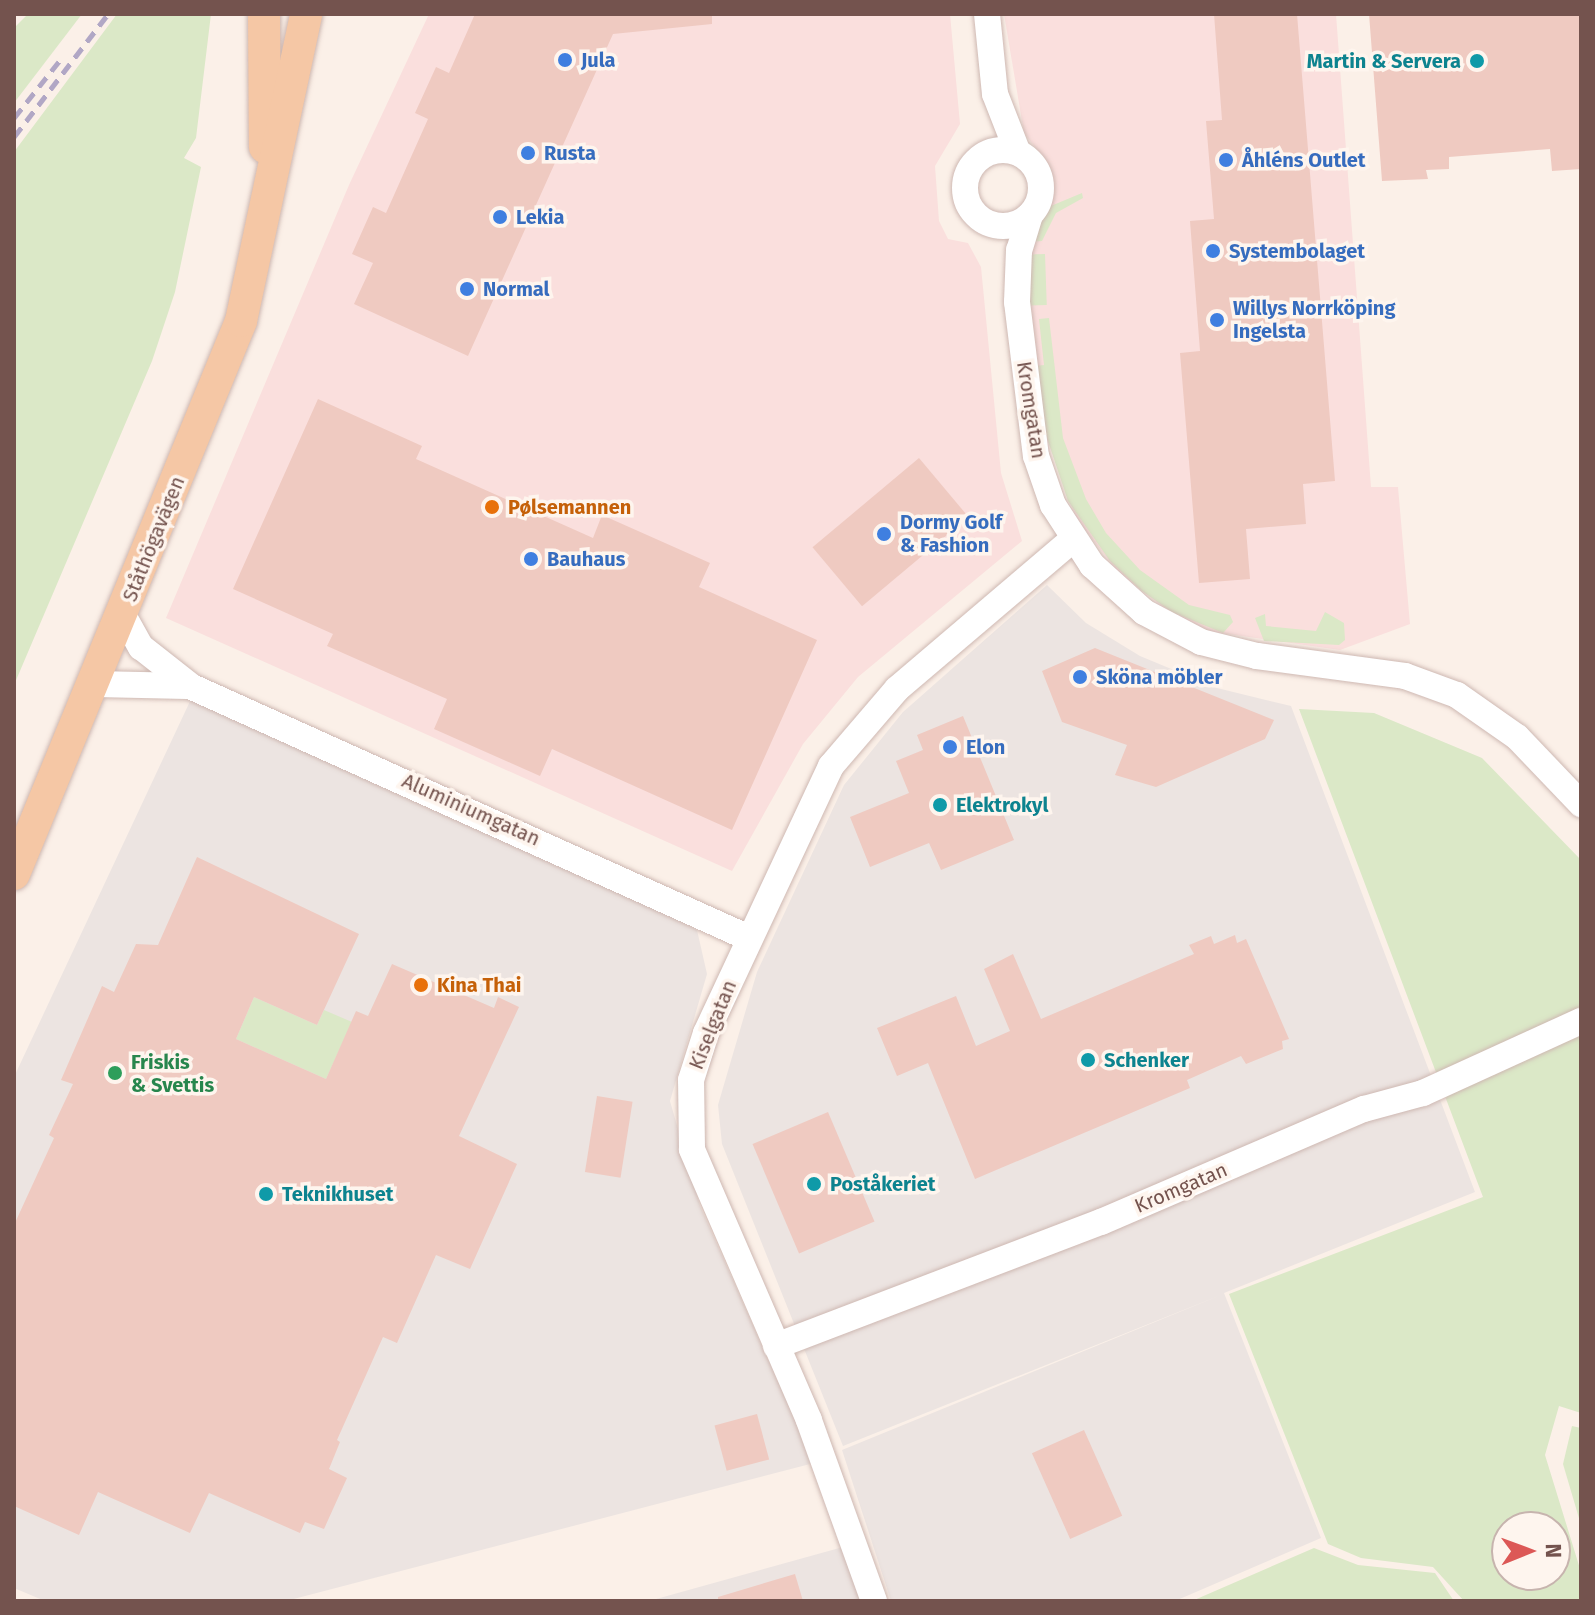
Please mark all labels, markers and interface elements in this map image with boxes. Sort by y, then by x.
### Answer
place label: Jula [581,48,616,72]
place label: Martin & Servera [1307,49,1461,73]
marker: Jula [556,51,574,69]
marker: Martin & Servera [1468,52,1486,70]
place label: Rusta [544,141,596,165]
marker: Rusta [519,144,537,162]
place label: Åhléns Outlet [1242,148,1366,172]
marker: Åhléns Outlet [1217,151,1235,169]
place label: Lekia [516,205,564,229]
marker: Lekia [491,208,509,226]
place label: Systembolaget [1229,239,1365,263]
marker: Systembolaget [1204,242,1222,260]
place label: Normal [483,277,550,301]
marker: Normal [458,280,476,298]
place label: Willys Norrköping Ingelsta [1233,296,1395,343]
marker: Willys Norrköping Ingelsta [1208,311,1226,329]
street label: Kromgatan [1011,360,1051,460]
street label: Ståthögavägen [118,473,190,605]
place label: Pølsemannen [508,495,631,519]
marker: Pølsemannen [483,498,501,516]
place label: Dormy Golf & Fashion [900,510,1002,557]
marker: Dormy Golf & Fashion [875,525,893,543]
place label: Bauhaus [547,547,625,571]
marker: Bauhaus [522,550,540,568]
place label: Sköna möbler [1096,665,1223,689]
marker: Sköna möbler [1071,668,1089,686]
place label: Elon [966,735,1005,759]
marker: Elon [941,738,959,756]
street label: Aluminiumgatan [398,769,544,851]
place label: Elektrokyl [956,793,1048,817]
marker: Elektrokyl [931,796,949,814]
place label: Kina Thai [437,973,521,997]
marker: Kina Thai [412,976,430,994]
street label: Kiselgatan [684,977,742,1073]
place label: Schenker [1104,1048,1189,1072]
place label: Friskis & Svettis [131,1050,214,1097]
marker: Schenker [1079,1051,1097,1069]
marker: Friskis & Svettis [106,1064,124,1082]
street label: Kromgatan [1131,1158,1231,1218]
place label: Poståkeriet [830,1172,935,1196]
marker: Poståkeriet [805,1175,823,1193]
place label: Teknikhuset [282,1182,393,1206]
marker: Teknikhuset [257,1185,275,1203]
north arrow [1491,1511,1571,1591]
text: N [1540,1543,1567,1558]

